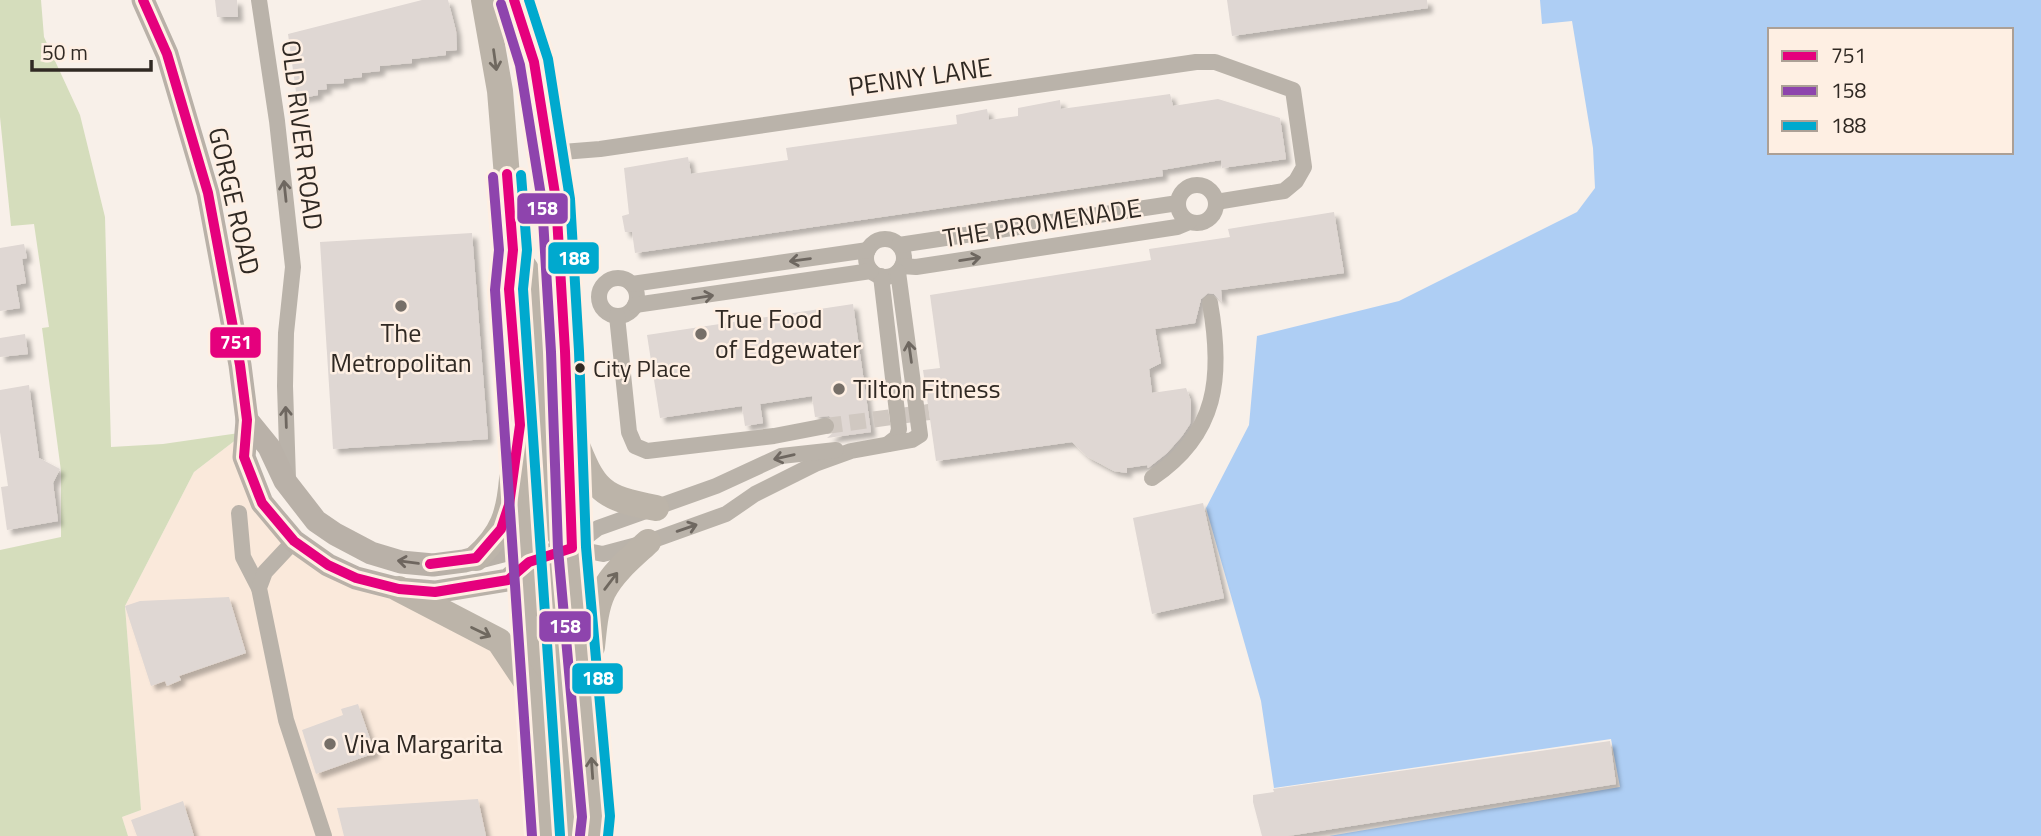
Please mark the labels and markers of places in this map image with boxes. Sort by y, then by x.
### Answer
marker: The Metropolitan [393,298,409,314]
place label: True Food of Edgewater [715,299,861,368]
place label: The Metropolitan [330,313,472,382]
marker: True Food of Edgewater [693,326,709,342]
place label: City Place [593,350,691,386]
marker: City Place [573,361,587,375]
place label: Tilton Fitness [853,369,1001,408]
marker: Tilton Fitness [831,381,847,397]
place label: Viva Margarita [344,724,503,763]
marker: Viva Margarita [322,736,338,752]

